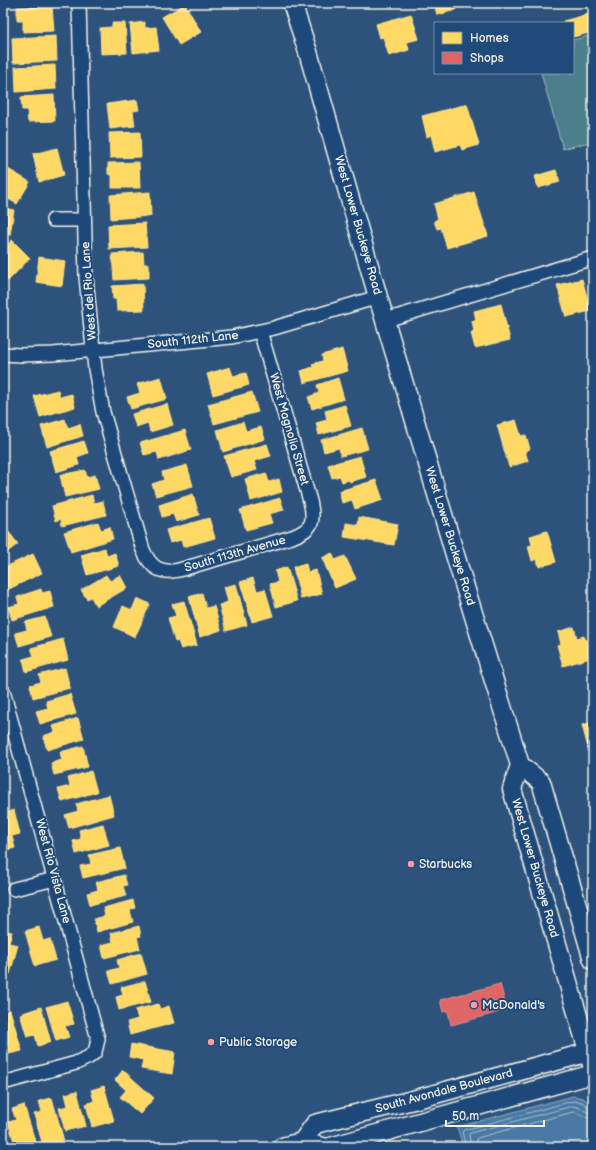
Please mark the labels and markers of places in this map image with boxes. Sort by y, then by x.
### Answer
place label: Starbucks [419,857,472,872]
marker: Starbucks [406,859,416,869]
place label: McDonald's [482,998,545,1013]
marker: McDonald's [469,1000,479,1010]
place label: Public Storage [219,1035,297,1050]
marker: Public Storage [206,1037,216,1047]

